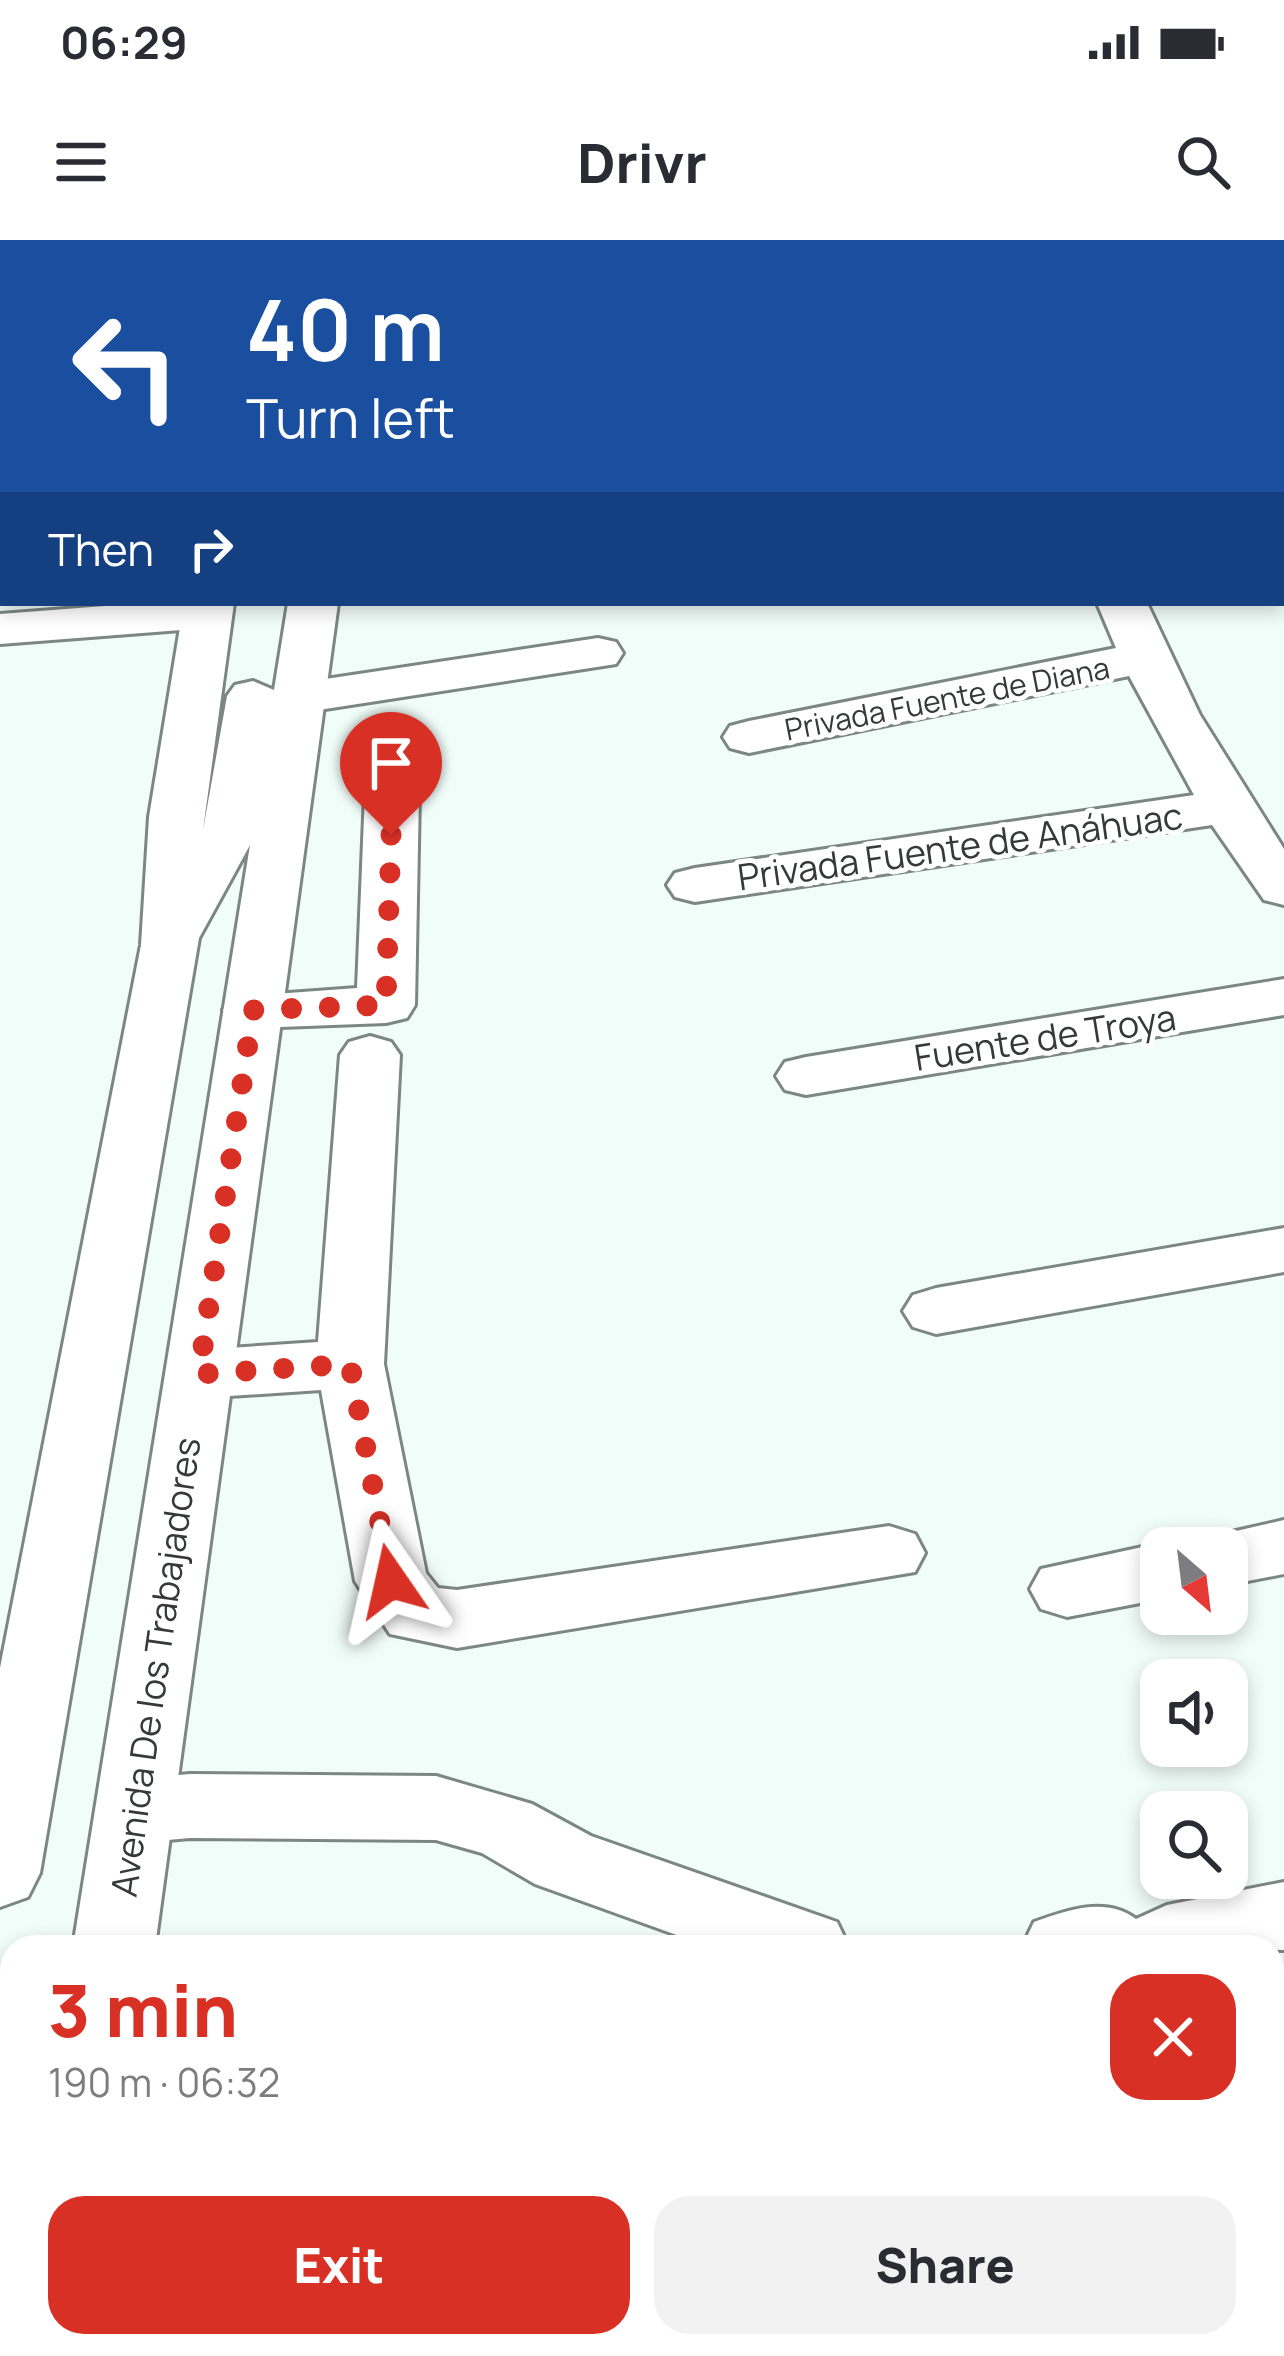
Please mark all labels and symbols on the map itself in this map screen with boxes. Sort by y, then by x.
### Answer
street label: Privada Fuente de Diana [781,646,1113,750]
pin [340,712,442,835]
street label: Privada Fuente de Anáhuac [734,791,1186,901]
street label: Fuente de Troya [911,992,1179,1082]
street label: Avenida De los Trabajadores [99,1434,211,1900]
position arrow [328,1518,454,1644]
north arrow [1140,1527,1248,1635]

